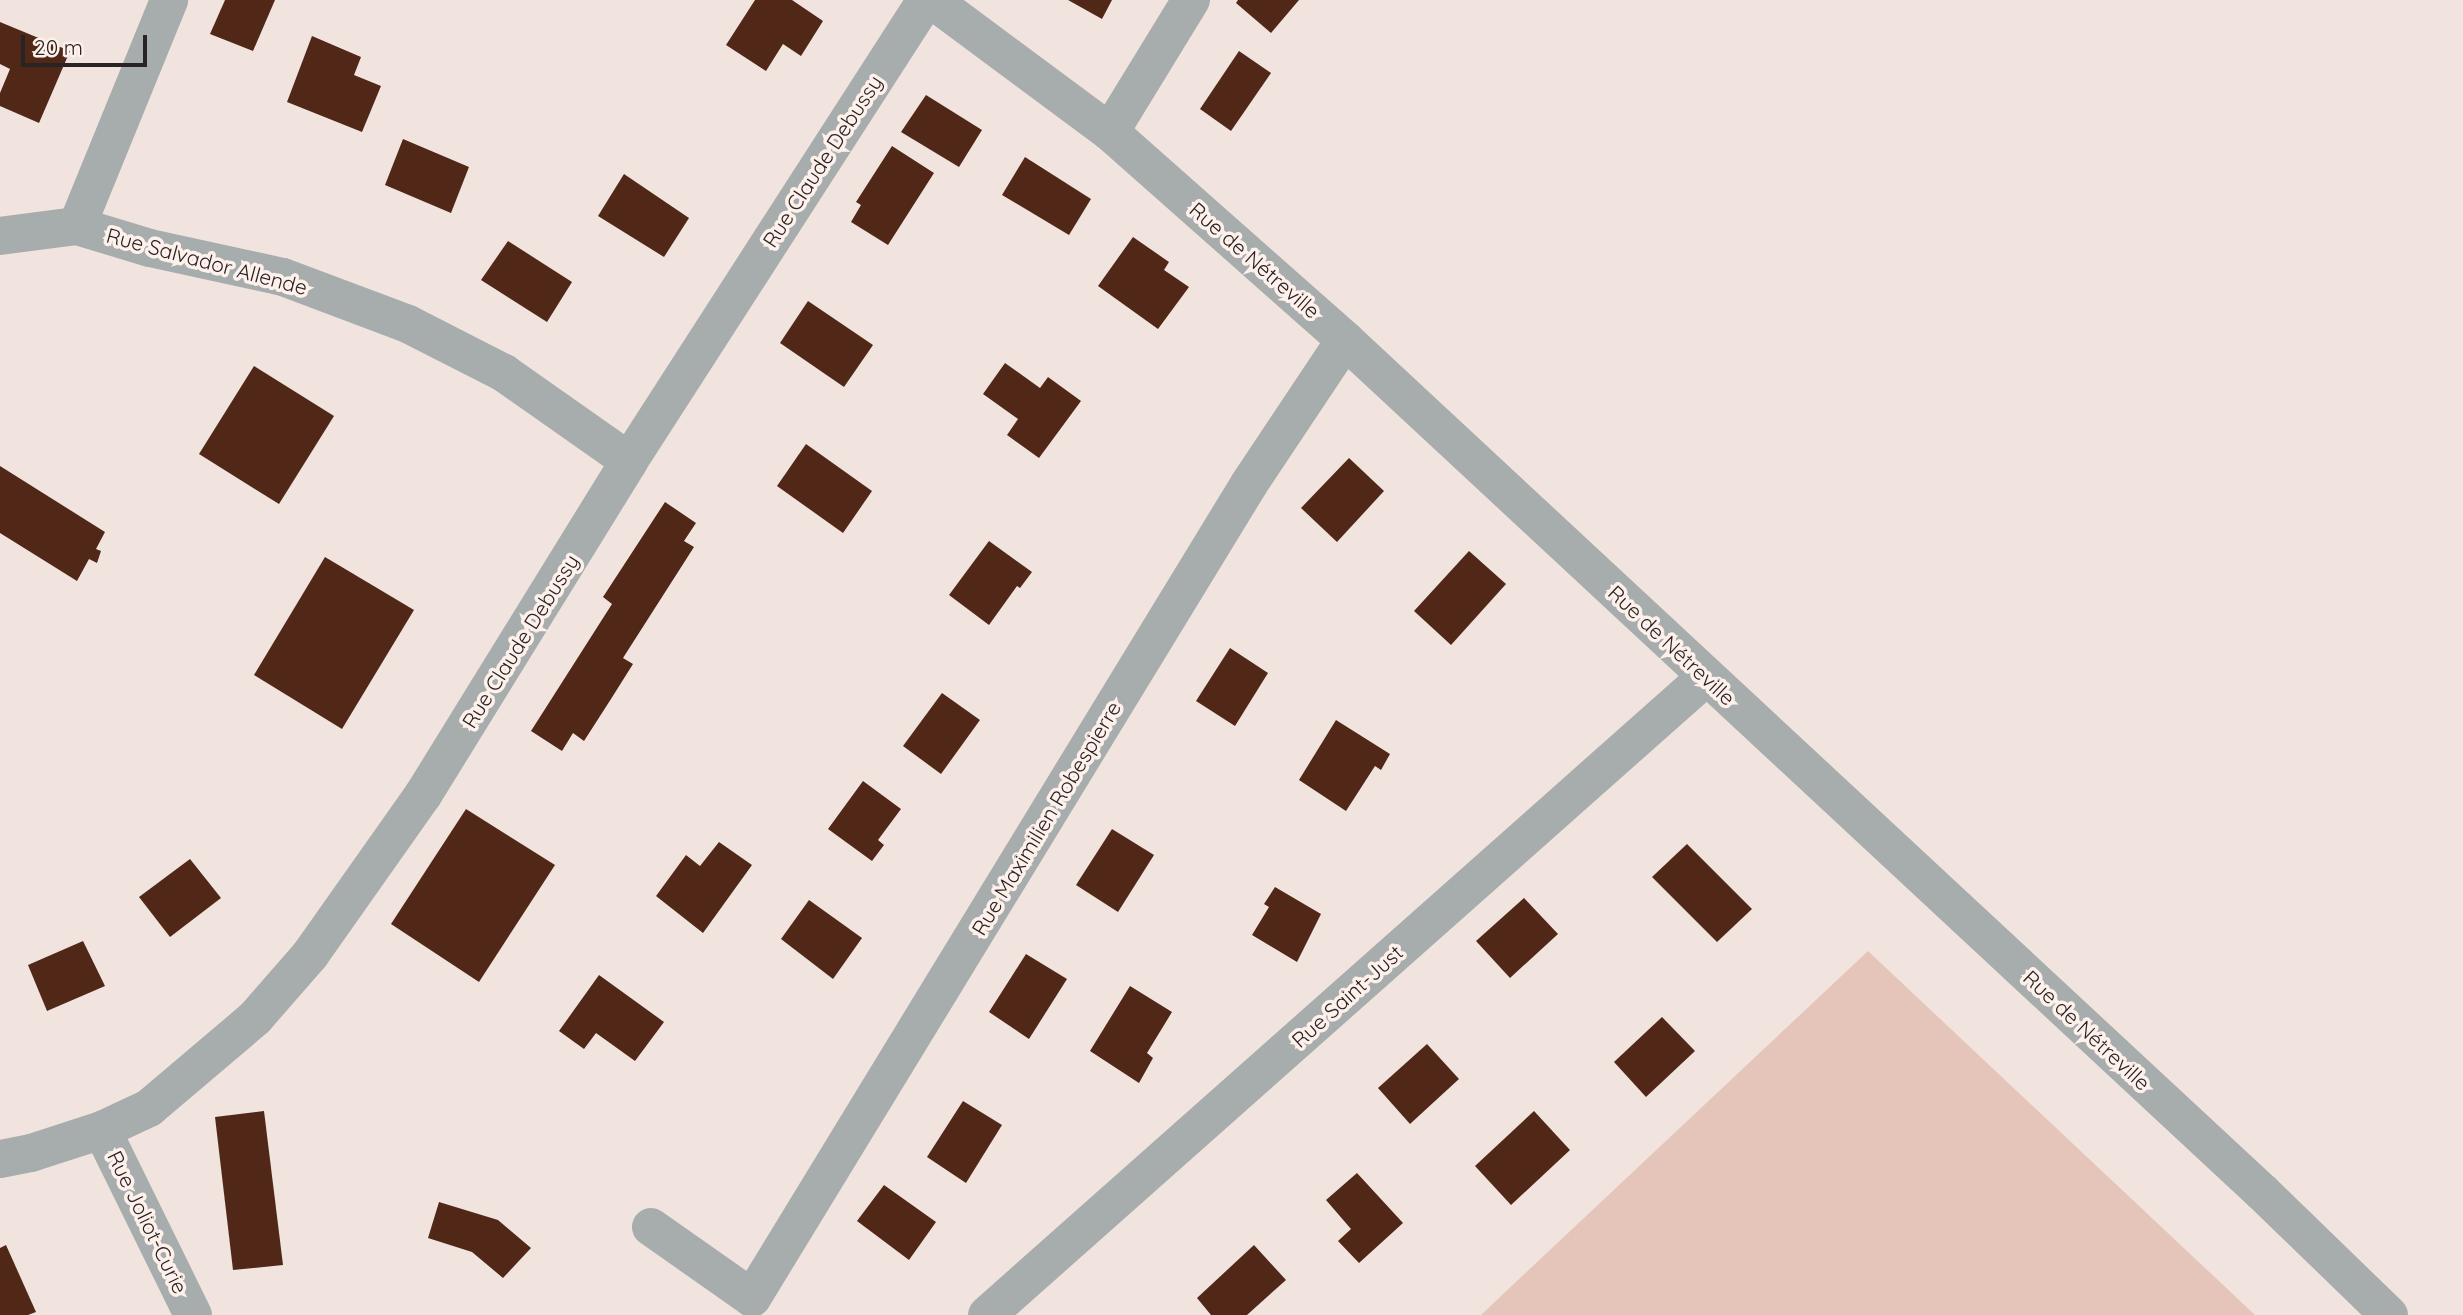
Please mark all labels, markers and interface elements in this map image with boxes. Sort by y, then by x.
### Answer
scale bar [24,21,150,65]
text: 20 m [34,34,83,60]
street label: Rue Claude Debussy [757,70,887,252]
street label: Rue de Nétreville [1185,197,1325,323]
street label: Rue Salvador Allende [104,222,310,300]
street label: Rue Claude Debussy [456,549,584,733]
street label: Rue de Nétreville [1603,580,1741,710]
street label: Rue Maximilien Robespierre [966,696,1126,940]
street label: Rue Saint-Just [1286,940,1408,1052]
street label: Rue de Nétreville [2018,965,2156,1095]
street label: Rue Joliot-Curie [103,1147,193,1297]

